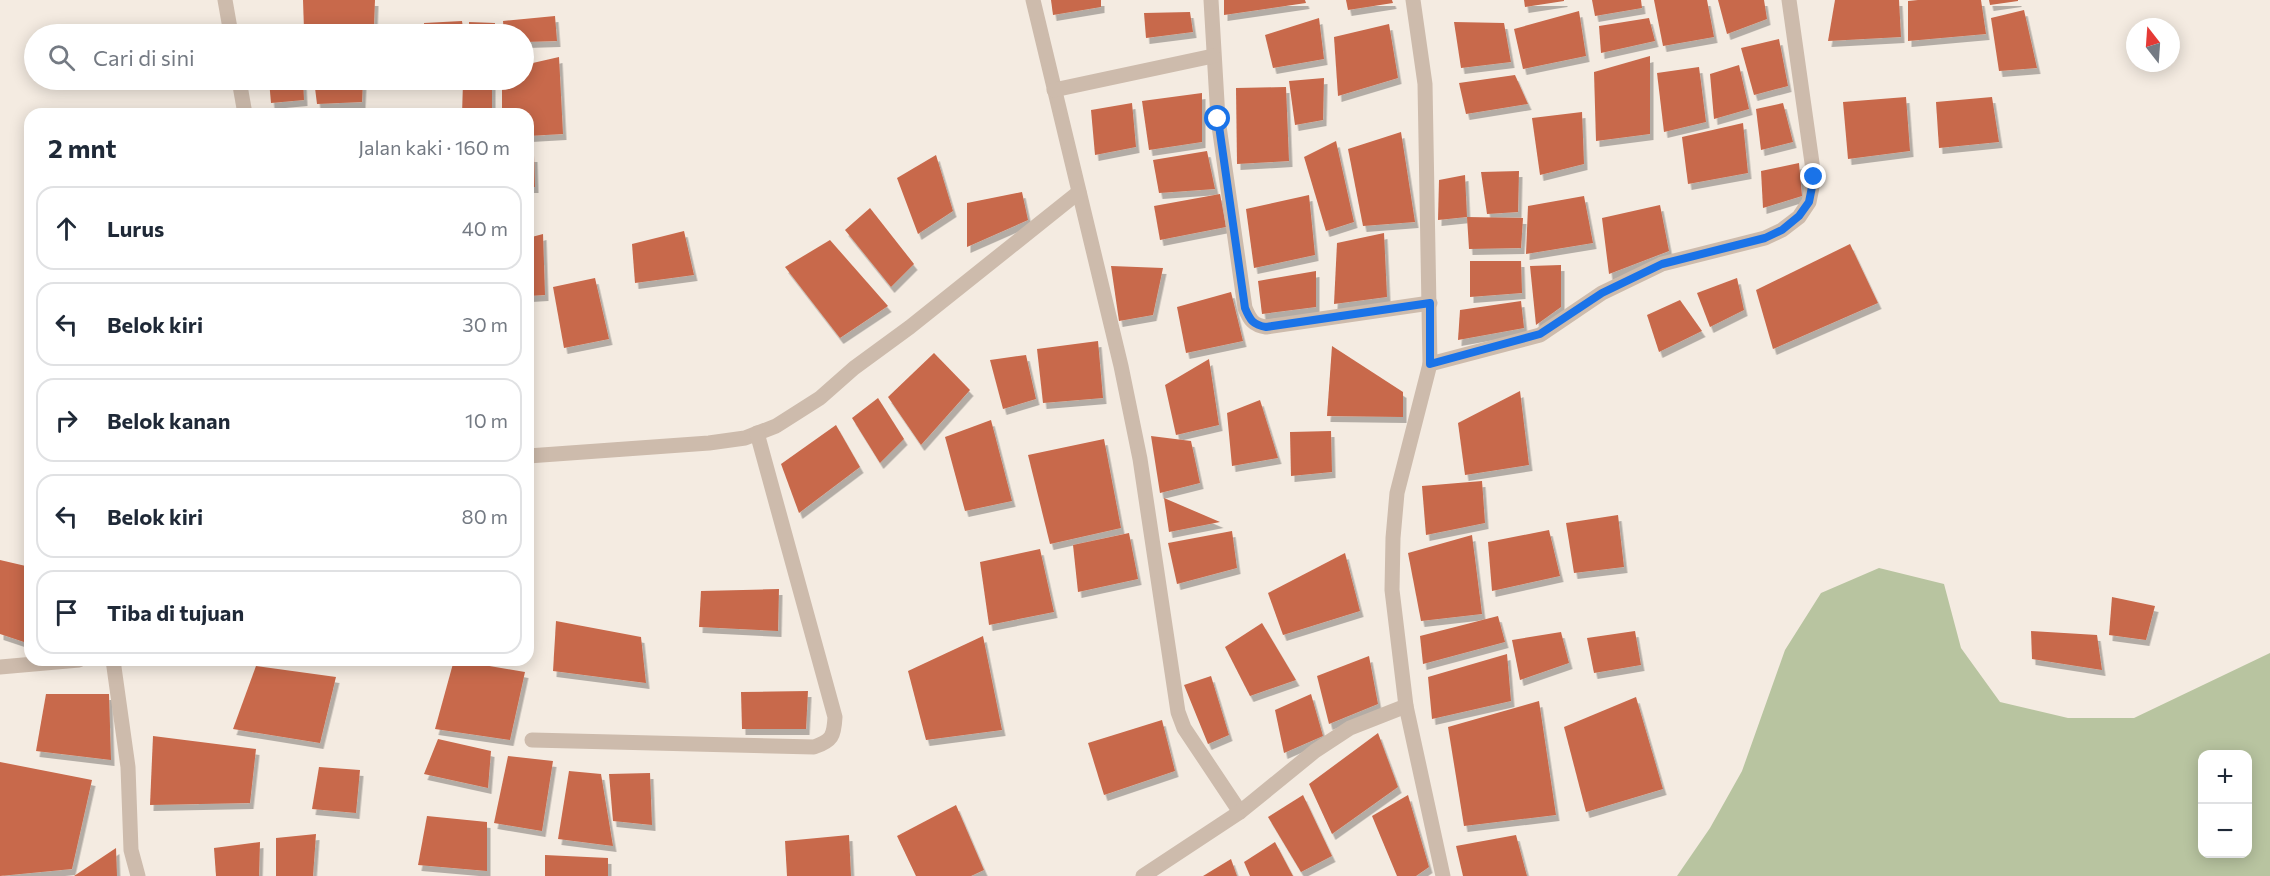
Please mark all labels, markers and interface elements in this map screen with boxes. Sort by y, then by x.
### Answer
north arrow [2126,18,2180,72]
search box [24,24,534,90]
icon: search [45,41,78,74]
text: Cari di sini [93,44,195,71]
route start [1204,105,1230,131]
text: 2 mnt [48,132,116,163]
text: Jalan kaki · 160 m [358,135,510,159]
route end [1800,163,1826,189]
icon: ahead [50,212,83,245]
text: Lurus [107,215,164,242]
text: 40 m [462,216,508,240]
icon: left [50,308,83,341]
text: Belok kiri [107,311,203,338]
text: 30 m [462,312,508,336]
icon: right [50,404,83,437]
text: Belok kanan [107,407,230,434]
text: 10 m [465,408,508,432]
icon: left [50,500,83,533]
text: Belok kiri [107,503,203,530]
text: 80 m [462,504,508,528]
icon: arrive [50,596,83,629]
text: Tiba di tujuan [107,599,244,626]
map controls [2198,750,2252,858]
button: + [2198,750,2252,804]
button: − [2198,804,2252,858]

